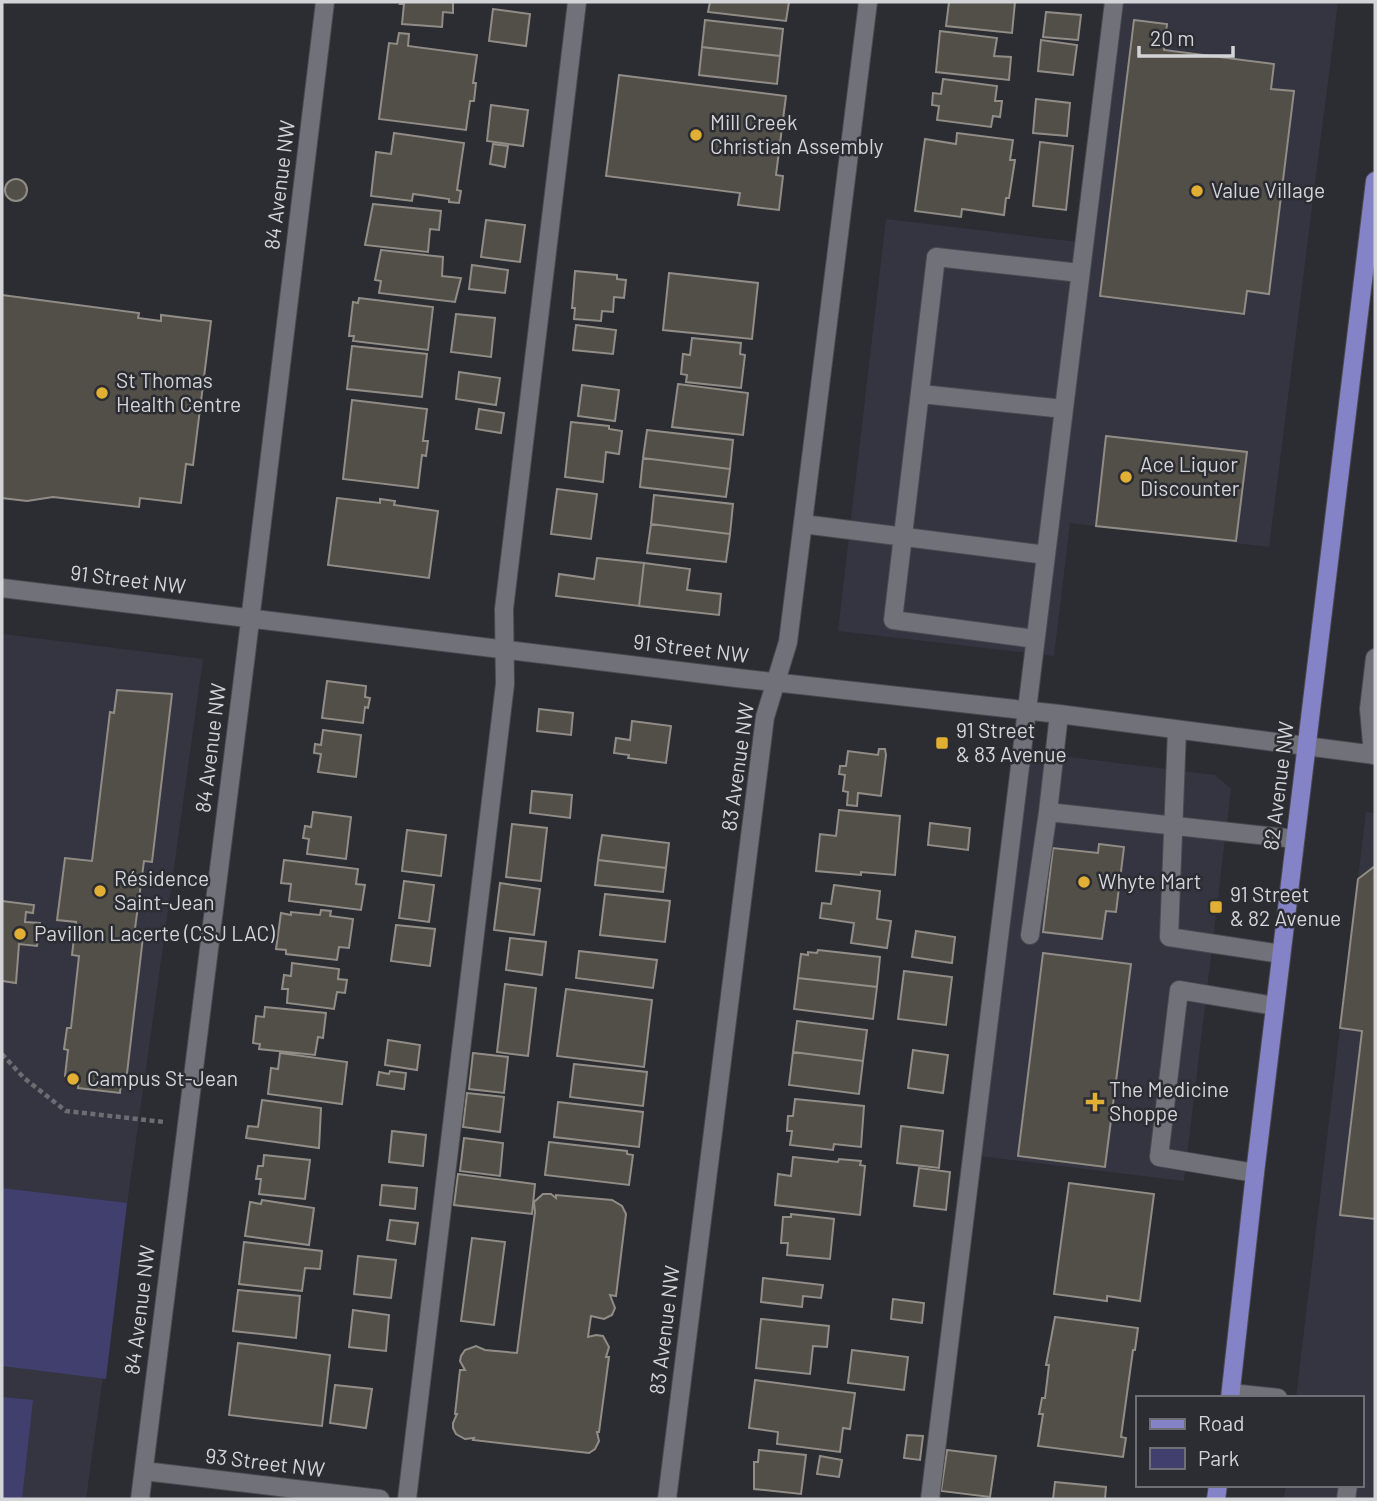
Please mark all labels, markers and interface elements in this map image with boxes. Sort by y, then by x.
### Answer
scale bar [1139,14,1234,58]
text: 20 m [1150,25,1195,50]
place label: Mill Creek Christian Assembly [710,109,884,158]
street label: 84 Avenue NW [258,119,299,251]
marker: Mill Creek Christian Assembly [688,127,704,143]
place label: Value Village [1211,177,1325,202]
marker: Value Village [1189,183,1205,199]
place label: St Thomas Health Centre [116,367,241,416]
marker: St Thomas Health Centre [94,385,110,401]
place label: Ace Liquor Discounter [1140,451,1240,500]
marker: Ace Liquor Discounter [1118,469,1134,485]
street label: 91 Street NW [69,559,187,598]
street label: 91 Street NW [632,628,750,667]
street label: 84 Avenue NW [189,682,230,814]
street label: 83 Avenue NW [715,701,758,833]
place label: 91 Street & 83 Avenue [956,717,1067,766]
street label: 82 Avenue NW [1257,720,1298,852]
marker: 91 Street & 83 Avenue [934,735,950,751]
place label: Résidence Saint-Jean [114,865,215,914]
place label: Whyte Mart [1098,868,1201,893]
marker: Whyte Mart [1076,874,1092,890]
place label: 91 Street & 82 Avenue [1230,881,1341,930]
marker: Résidence Saint-Jean [92,883,108,899]
marker: 91 Street & 82 Avenue [1208,899,1224,915]
place label: Pavillon Lacerte (CSJ LAC) [34,920,275,945]
marker: Pavillon Lacerte (CSJ LAC) [12,926,28,942]
place label: Campus St-Jean [87,1065,238,1090]
marker: Campus St-Jean [65,1071,81,1087]
place label: The Medicine Shoppe [1109,1076,1229,1125]
marker: The Medicine Shoppe [1087,1094,1103,1110]
street label: 84 Avenue NW [118,1244,159,1376]
street label: 83 Avenue NW [643,1264,684,1396]
legend [1136,1396,1363,1487]
text: Road [1198,1410,1244,1435]
street label: 93 Street NW [204,1442,326,1481]
text: Park [1198,1445,1239,1470]

